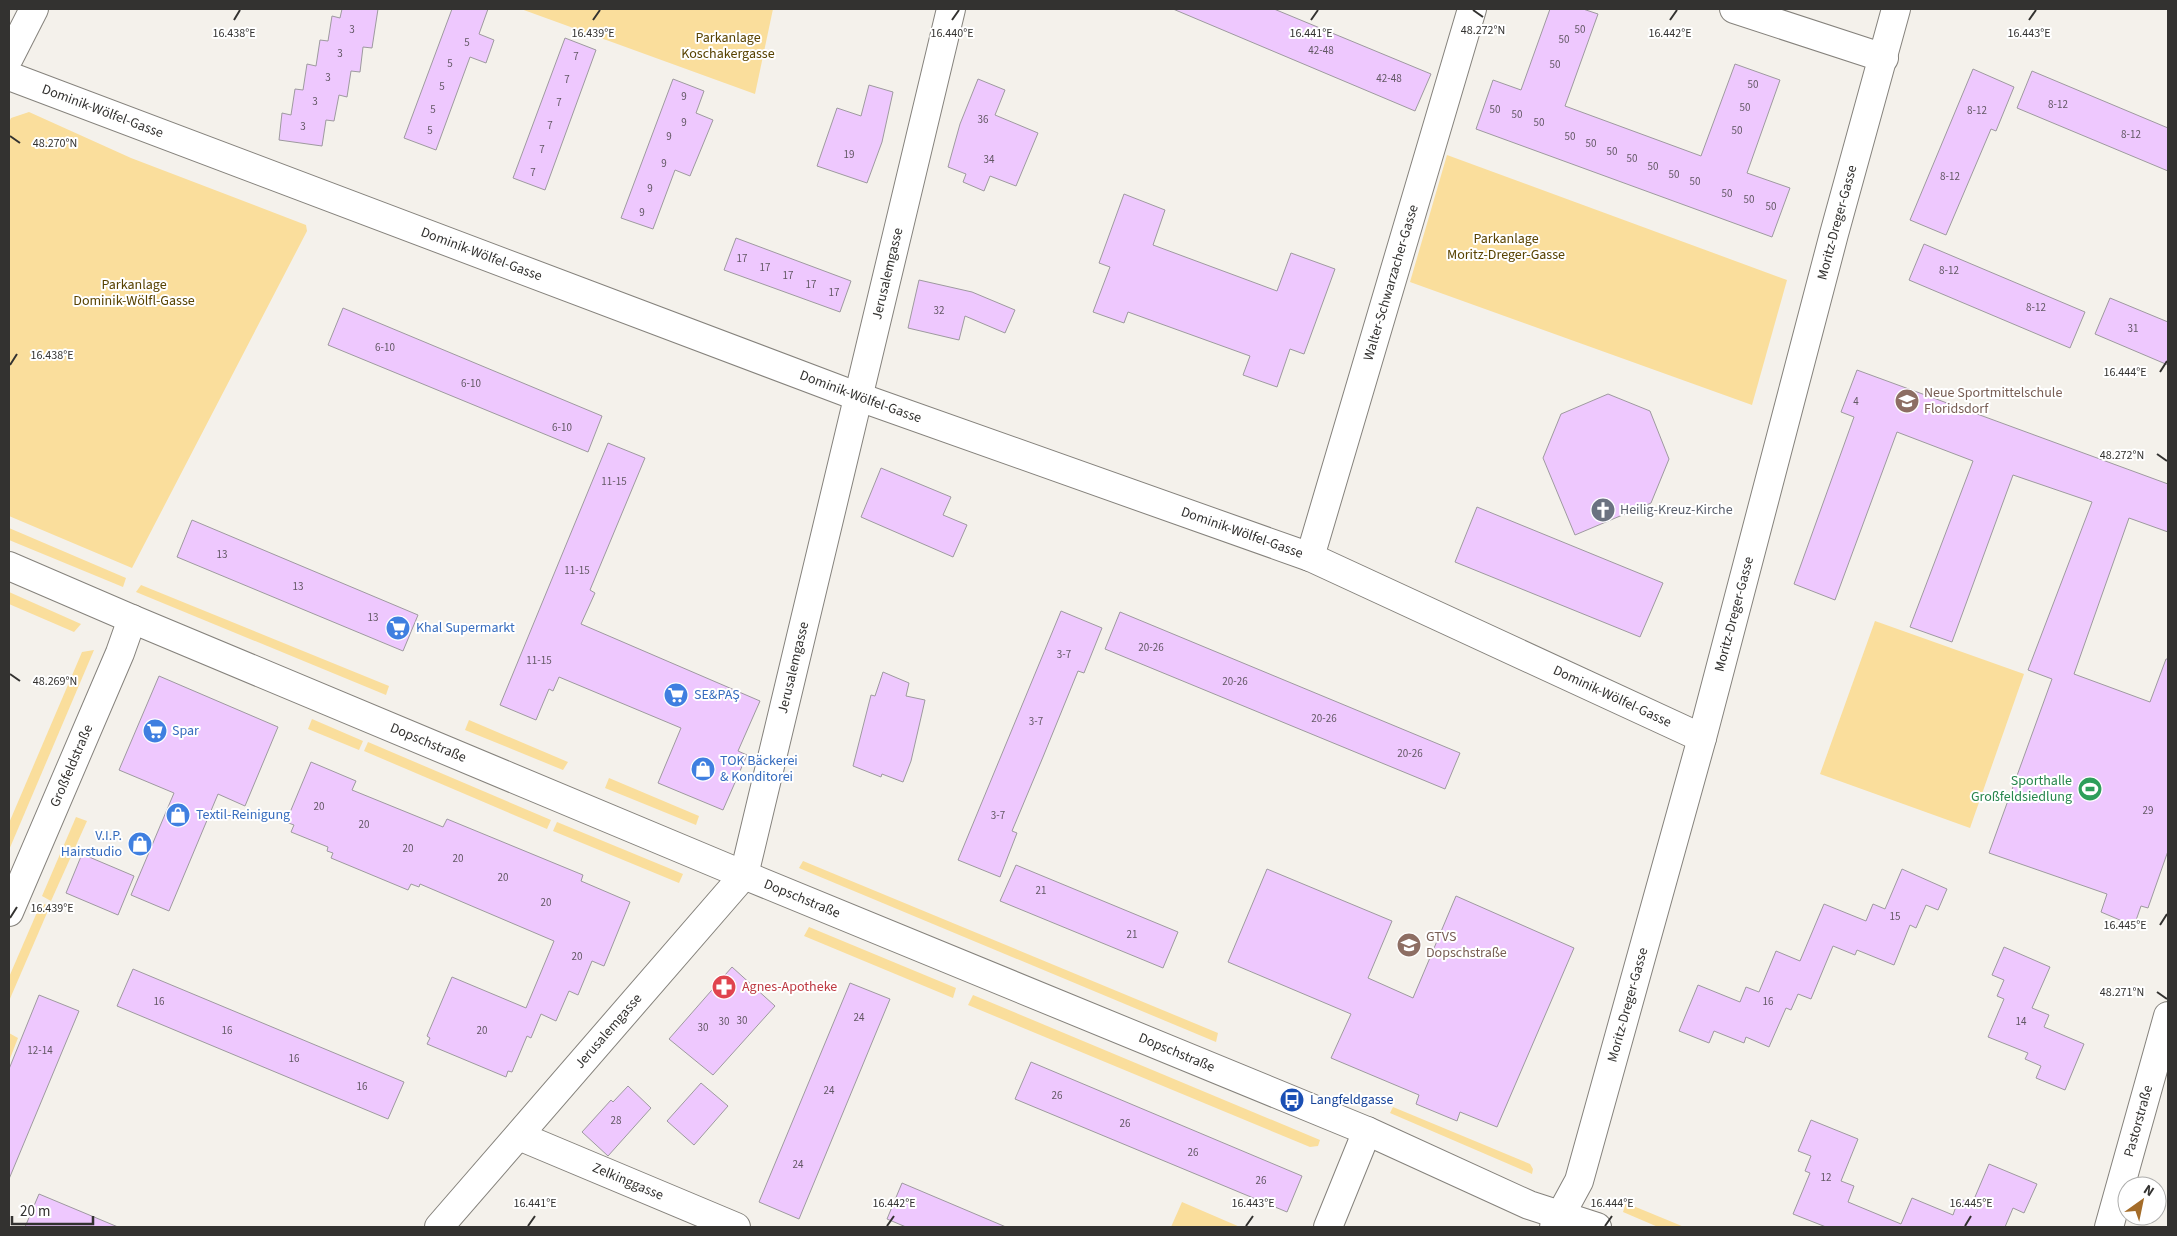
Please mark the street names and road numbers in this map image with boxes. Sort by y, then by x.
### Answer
street label: Dominik-Wölfel-Gasse [39,79,166,143]
street label: Moritz-Dreger-Gasse [1812,163,1863,282]
street label: Walter-Schwarzacher-Gasse [1359,202,1424,363]
street label: Dominik-Wölfel-Gasse [418,222,545,286]
street label: Jerusalemgasse [867,226,908,322]
street label: Dominik-Wölfel-Gasse [797,365,924,428]
street label: Dominik-Wölfel-Gasse [1178,502,1306,564]
street label: Moritz-Dreger-Gasse [1710,555,1759,674]
street label: Jerusalemgasse [773,620,814,716]
street label: Dominik-Wölfel-Gasse [1550,661,1675,733]
street label: Dopschstraße [387,718,469,768]
street label: Großfeldstraße [45,721,98,810]
street label: Dopschstraße [761,874,843,923]
street label: Moritz-Dreger-Gasse [1602,945,1653,1065]
street label: Jerusalemgasse [570,989,647,1073]
street label: Dopschstraße [1135,1028,1218,1077]
street label: Pastorstraße [2119,1083,2158,1159]
street label: Zelkinggasse [589,1158,667,1205]

